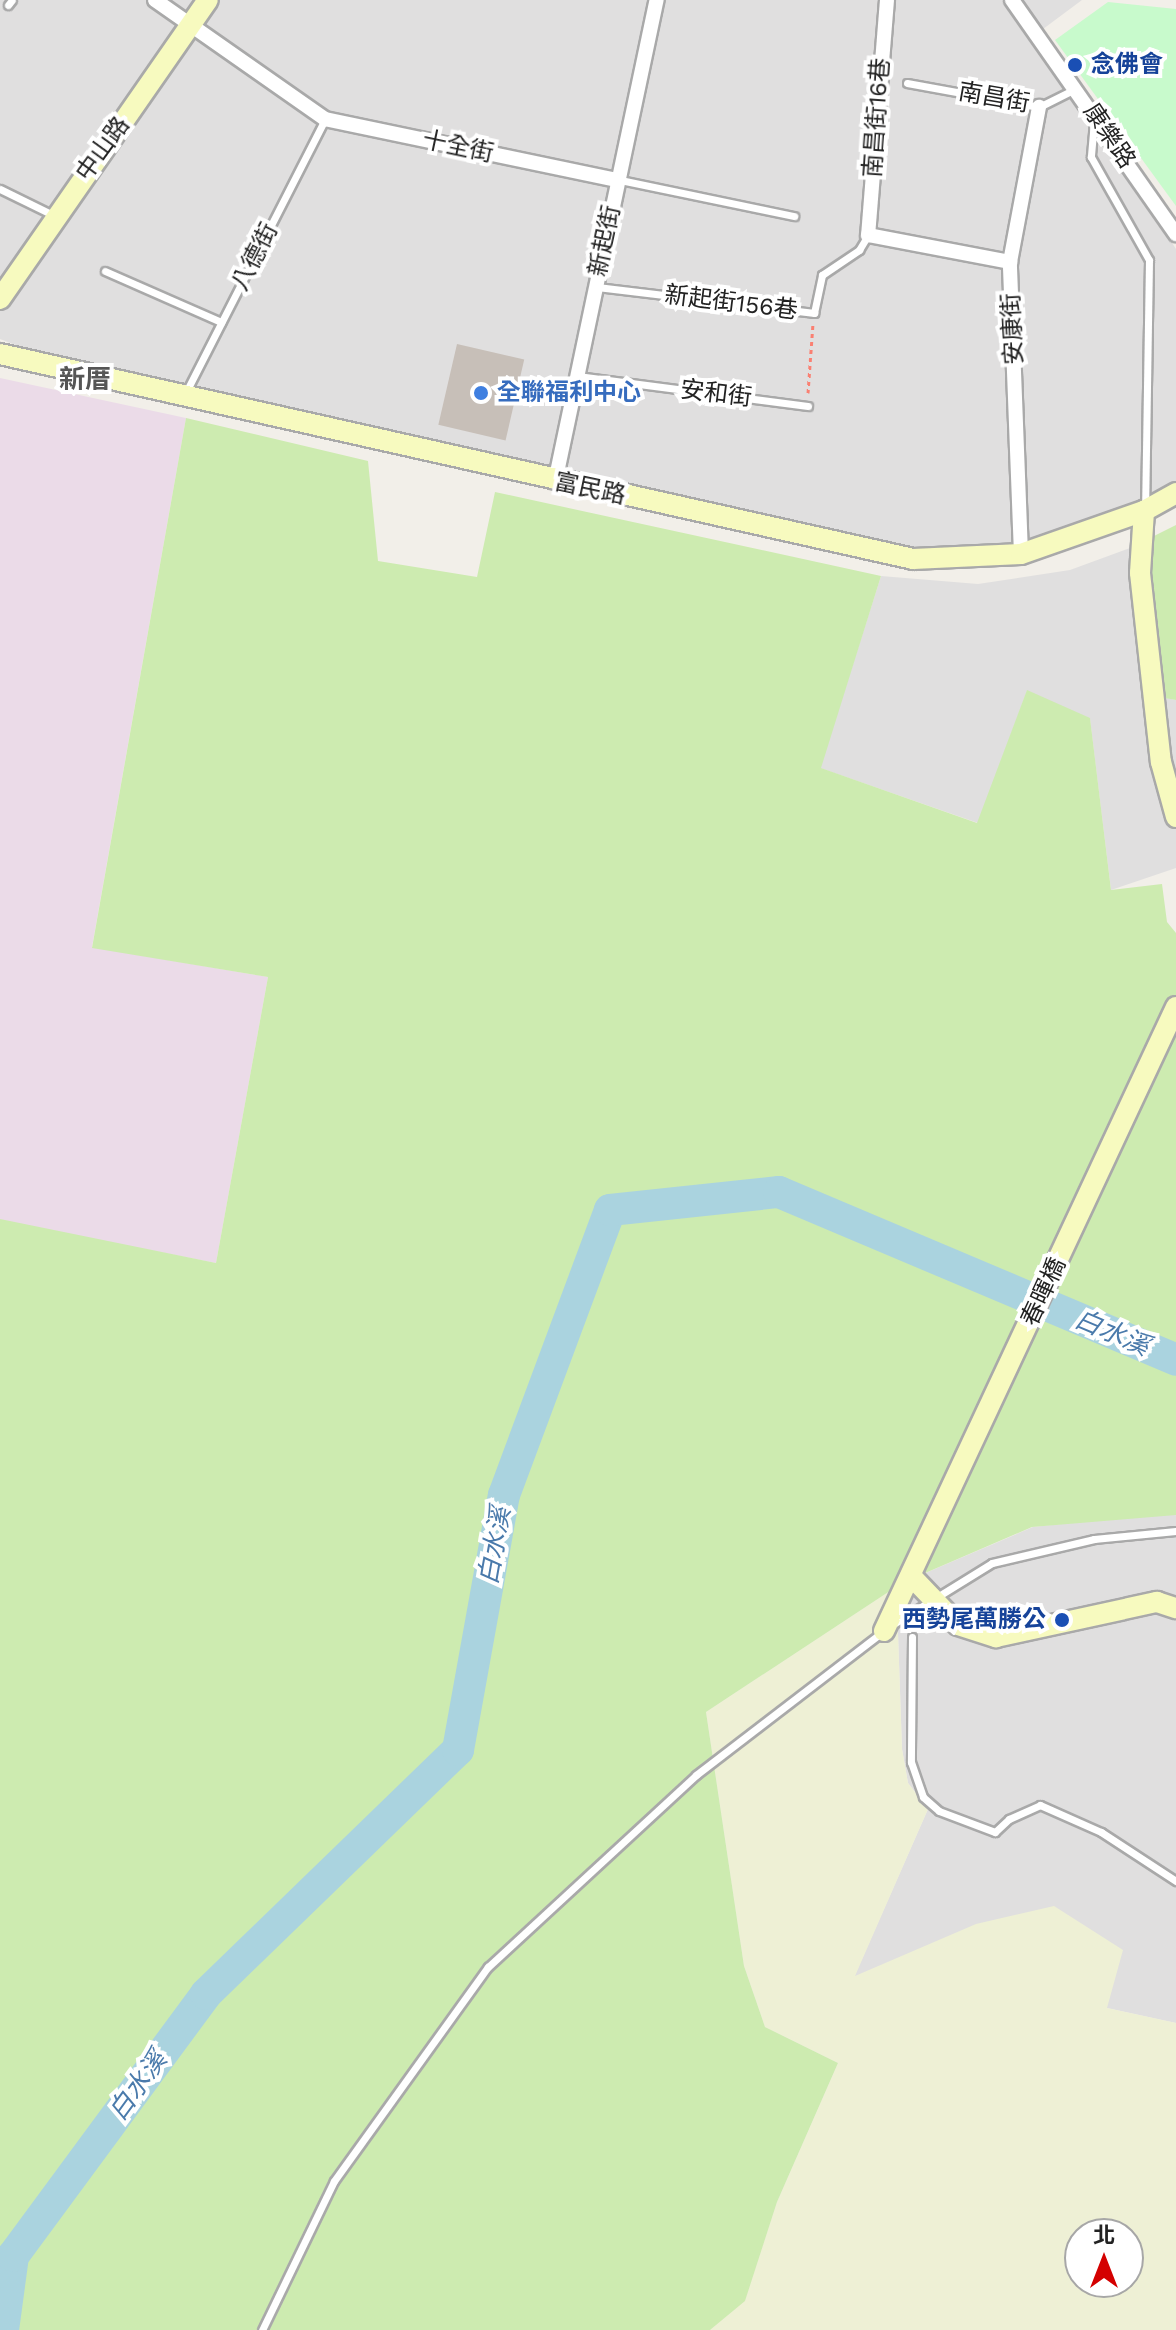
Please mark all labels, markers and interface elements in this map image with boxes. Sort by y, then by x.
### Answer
place label: 念佛會 [1091,51,1163,79]
marker: 念佛會 [1066,56,1084,74]
street label: 南昌街16巷 [858,57,896,179]
street label: 南昌街 [956,78,1032,118]
street label: 康樂路 [1077,98,1141,174]
street label: 中山路 [70,111,136,187]
street label: 十全街 [420,125,496,169]
street label: 新起街 [583,203,627,279]
street label: 八德街 [226,218,284,296]
street label: 新起街156巷 [663,281,799,325]
street label: 安康街 [997,292,1029,366]
district label: 新厝 [59,364,111,396]
street label: 安和街 [679,375,753,413]
place label: 全聯福利中心 [497,379,641,407]
marker: 全聯福利中心 [472,384,490,402]
street label: 富民路 [552,467,628,511]
street label: 春暉橋 [1016,1253,1072,1331]
water label: 白水溪 [1070,1303,1154,1363]
water label: 白水溪 [473,1505,517,1587]
place label: 西勢尾萬勝公 [902,1606,1046,1634]
marker: 西勢尾萬勝公 [1053,1611,1071,1629]
water label: 白水溪 [102,2045,174,2127]
north arrow [1064,2218,1144,2298]
text: 北 [1093,2223,1115,2248]

